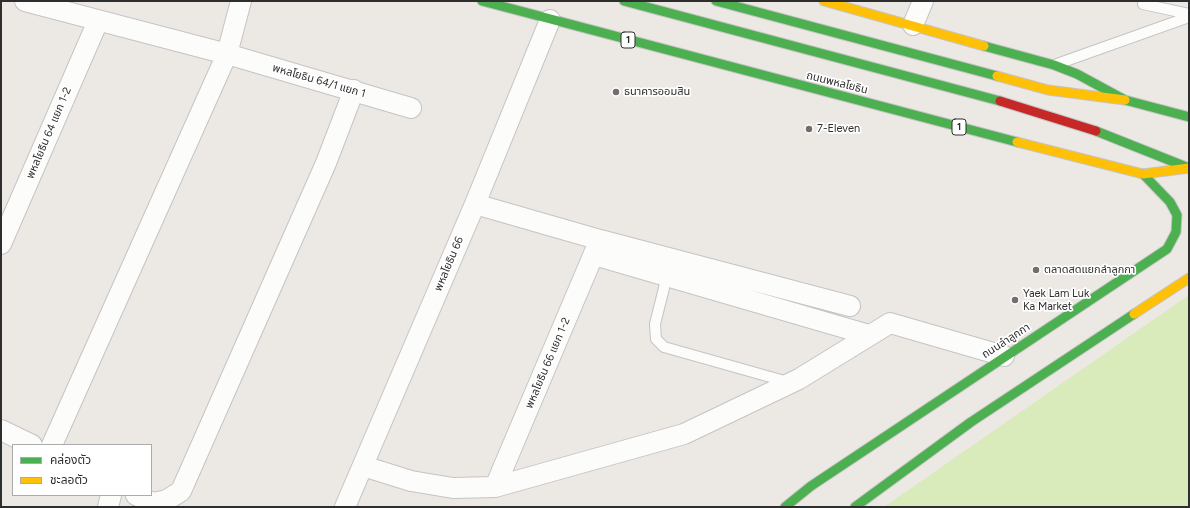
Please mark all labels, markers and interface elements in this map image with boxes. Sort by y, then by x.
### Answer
road number: 1 [621,32,635,48]
street label: พหลโยธิน 64/1 แยก 1 [271,61,367,101]
street label: ถนนพหลโยธิน [805,69,869,97]
street label: พหลโยธิน 64 แยก 1-2 [24,85,74,181]
place label: ธนาคารออมสิน [624,85,690,99]
marker: ธนาคารออมสิน [611,87,621,97]
road number: 1 [952,119,966,135]
place label: 7-Eleven [817,122,860,136]
marker: 7-Eleven [804,124,814,134]
street label: พหลโยธิน 66 [432,235,466,293]
place label: ตลาดสดแยกลำลูกกา [1044,263,1135,277]
marker: ตลาดสดแยกลำลูกกา [1031,265,1041,275]
place label: Yaek Lam Luk Ka Market [1023,287,1089,313]
marker: Yaek Lam Luk Ka Market [1010,295,1020,305]
street label: พหลโยธิน 66 แยก 1-2 [523,315,573,411]
street label: ถนนลำลูกกา [979,321,1033,361]
legend [12,444,152,496]
text: คล่องตัว [50,453,91,467]
text: ชะลอตัว [50,473,88,487]

